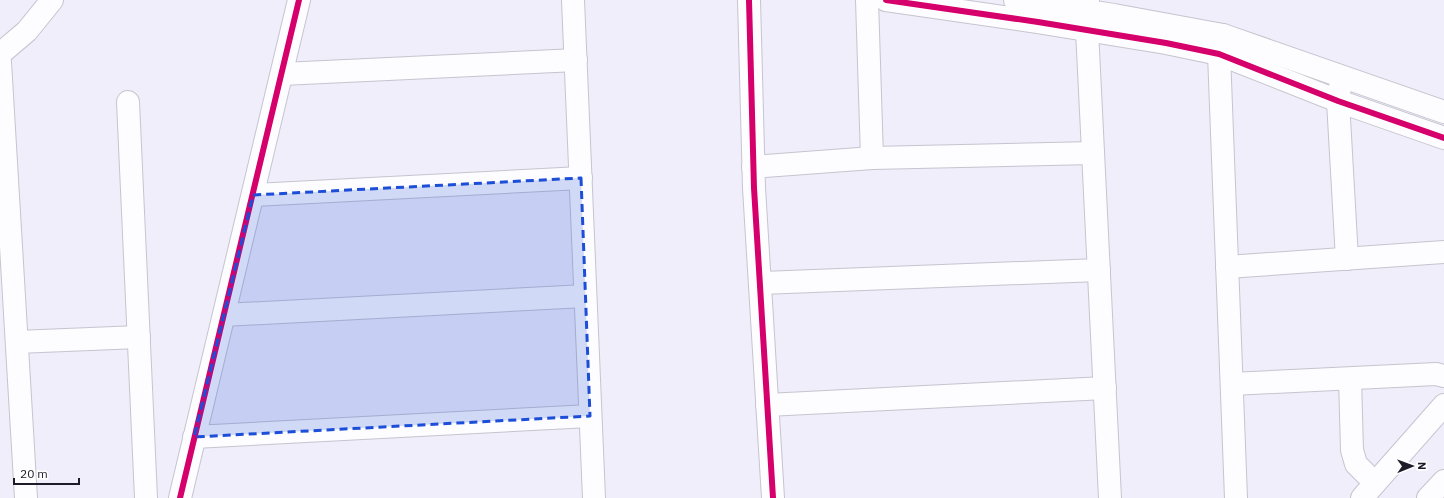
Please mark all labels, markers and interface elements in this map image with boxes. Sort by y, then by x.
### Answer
north arrow [1392,446,1432,486]
scale bar [14,460,79,486]
text: N [1415,462,1429,470]
text: 20 m [20,466,48,481]

